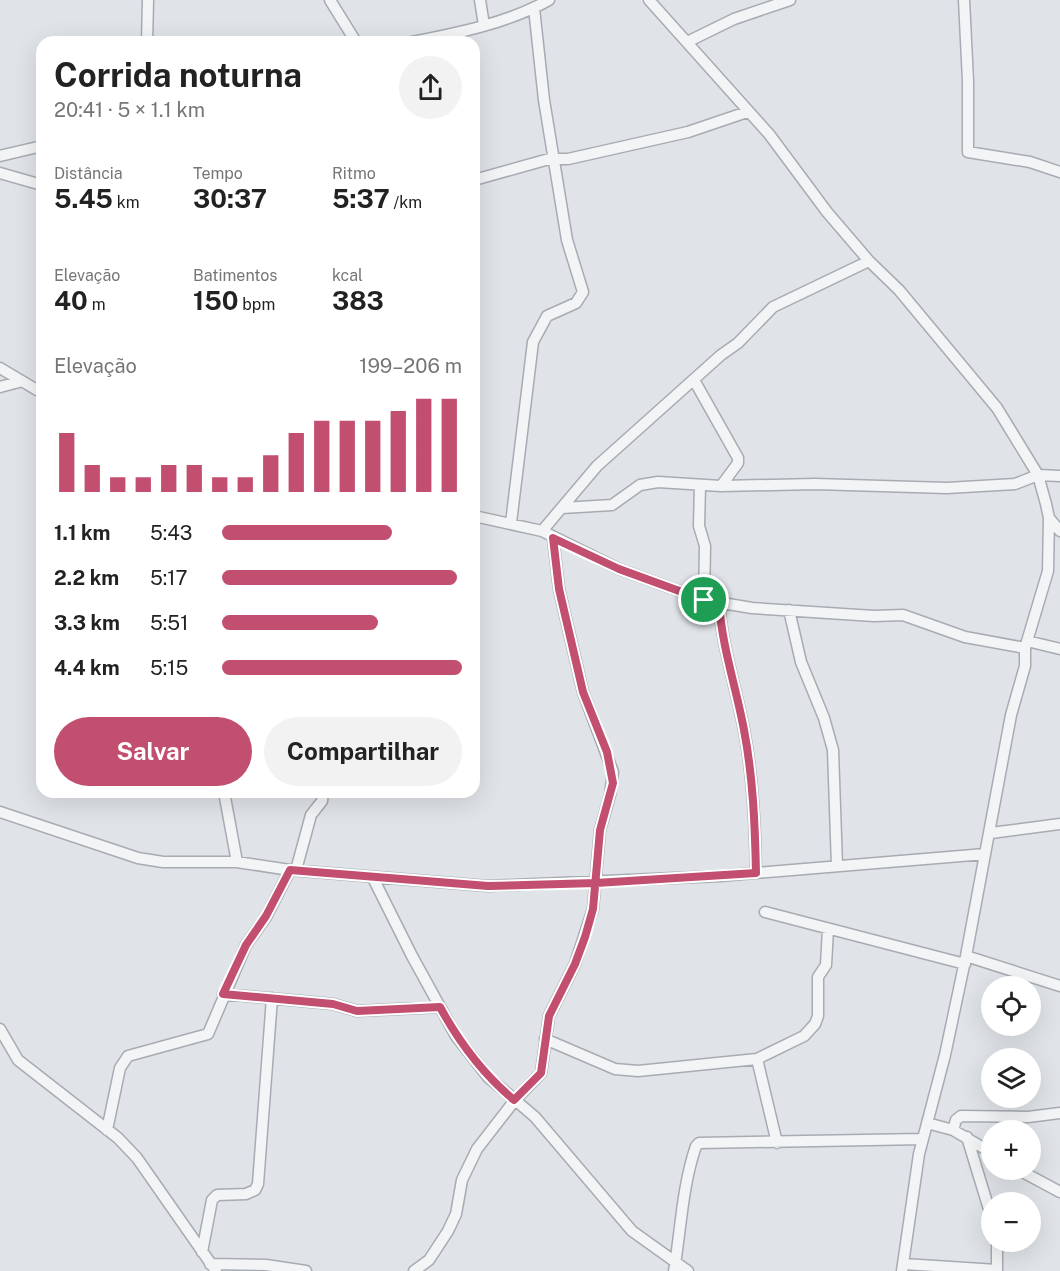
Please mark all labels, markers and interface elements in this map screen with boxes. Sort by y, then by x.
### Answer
text: Corrida noturna [54,56,302,94]
button: share [399,56,462,119]
text: 20:41 · 5 × 1.1 km [54,98,205,122]
text: Distância [54,164,123,183]
text: Tempo [193,164,243,183]
text: Ritmo [332,164,376,183]
text: 5.45 [54,183,113,214]
text: 30:37 [193,183,267,214]
text: 5:37 [332,183,390,214]
text: km [113,193,140,212]
text: /km [390,193,422,212]
text: Elevação [54,266,120,285]
text: Batimentos [193,266,277,285]
text: kcal [332,266,363,285]
text: 40 [54,285,88,316]
text: 150 [193,285,238,316]
text: 383 [332,285,384,316]
text: m [88,295,106,314]
text: bpm [238,295,275,314]
text: Elevação [54,354,137,378]
text: 199–206 m [359,354,462,378]
text: 1.1 km [54,521,111,545]
text: 5:43 [150,521,192,545]
text: 2.2 km [54,566,119,590]
text: 5:17 [150,566,187,590]
pin [678,574,729,625]
icon: arrive [687,583,720,616]
text: 3.3 km [54,611,120,635]
text: 5:51 [150,611,188,635]
text: 4.4 km [54,656,120,680]
text: 5:15 [150,656,188,680]
button: Salvar [54,717,252,786]
button: Compartilhar [264,717,462,786]
map controls [981,976,1041,1252]
button: locate [981,976,1041,1036]
button: layers [981,1048,1041,1108]
button: + [981,1120,1041,1180]
button: − [981,1192,1041,1252]

